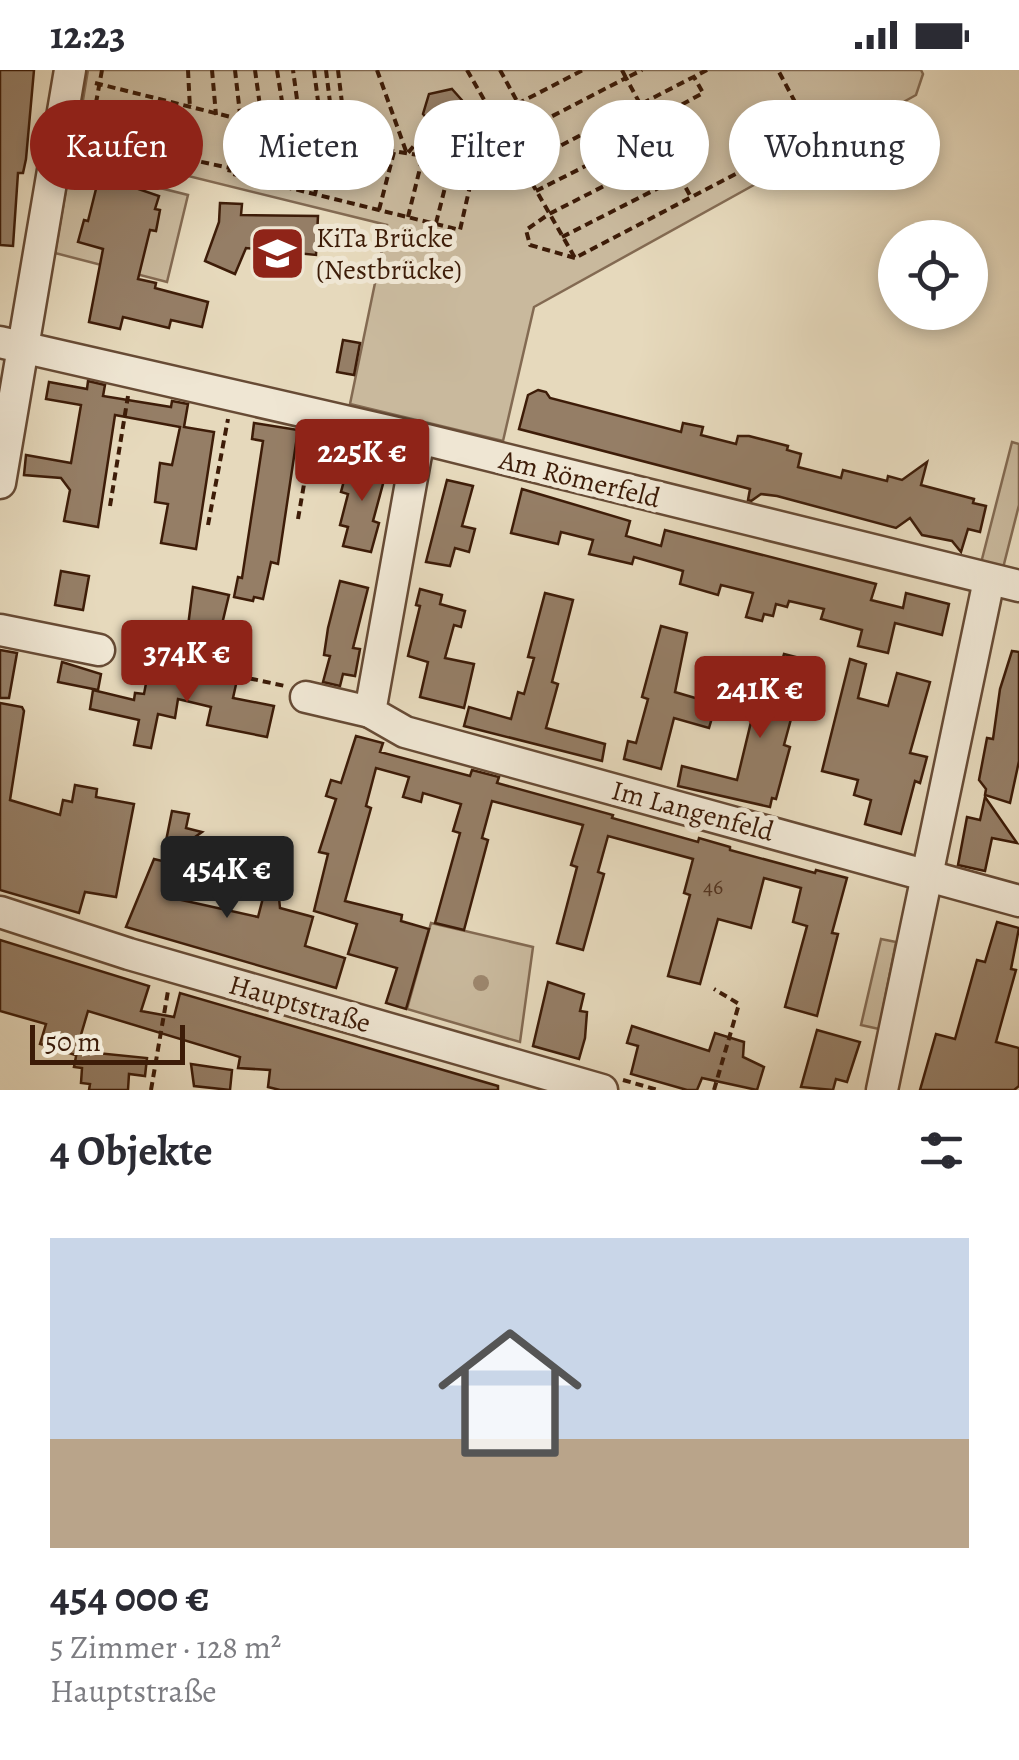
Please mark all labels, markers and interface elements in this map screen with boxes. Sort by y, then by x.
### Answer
text: 12:23 [50,9,126,61]
chip: Kaufen [30,100,203,190]
chip: Mieten [223,100,394,190]
chip: Filter [414,100,560,190]
chip: Neu [580,100,709,190]
chip: Wohnung [729,100,940,190]
place label: KiTa Brücke (Nestbrücke) [316,219,462,289]
map controls [878,220,988,330]
button: locate [878,220,988,330]
school or university icon: KiTa Brücke (Nestbrücke) [247,223,307,283]
pin: 225K € [281,419,443,504]
text: 225K € [317,429,407,473]
street label: Am Römerfeld [494,440,665,518]
pin: 374K € [106,620,268,705]
text: 374K € [143,630,231,674]
pin: 241K € [679,656,841,741]
text: 241K € [717,666,803,710]
street label: Im Langenfeld [607,771,779,851]
pin: 454K € [146,836,308,921]
text: 454K € [183,846,271,890]
house number: 46 [703,872,723,902]
street label: Hauptstraße [224,966,375,1042]
scale bar [30,1020,185,1064]
text: 50 m [45,1023,101,1061]
text: 4 Objekte [50,1122,213,1179]
icon: filters [914,1123,969,1178]
icon: home [420,1303,600,1483]
text: 454 000 € [50,1568,210,1625]
text: 5 Zimmer · 128 m² [50,1625,281,1669]
text: Hauptstraße [50,1669,217,1713]

